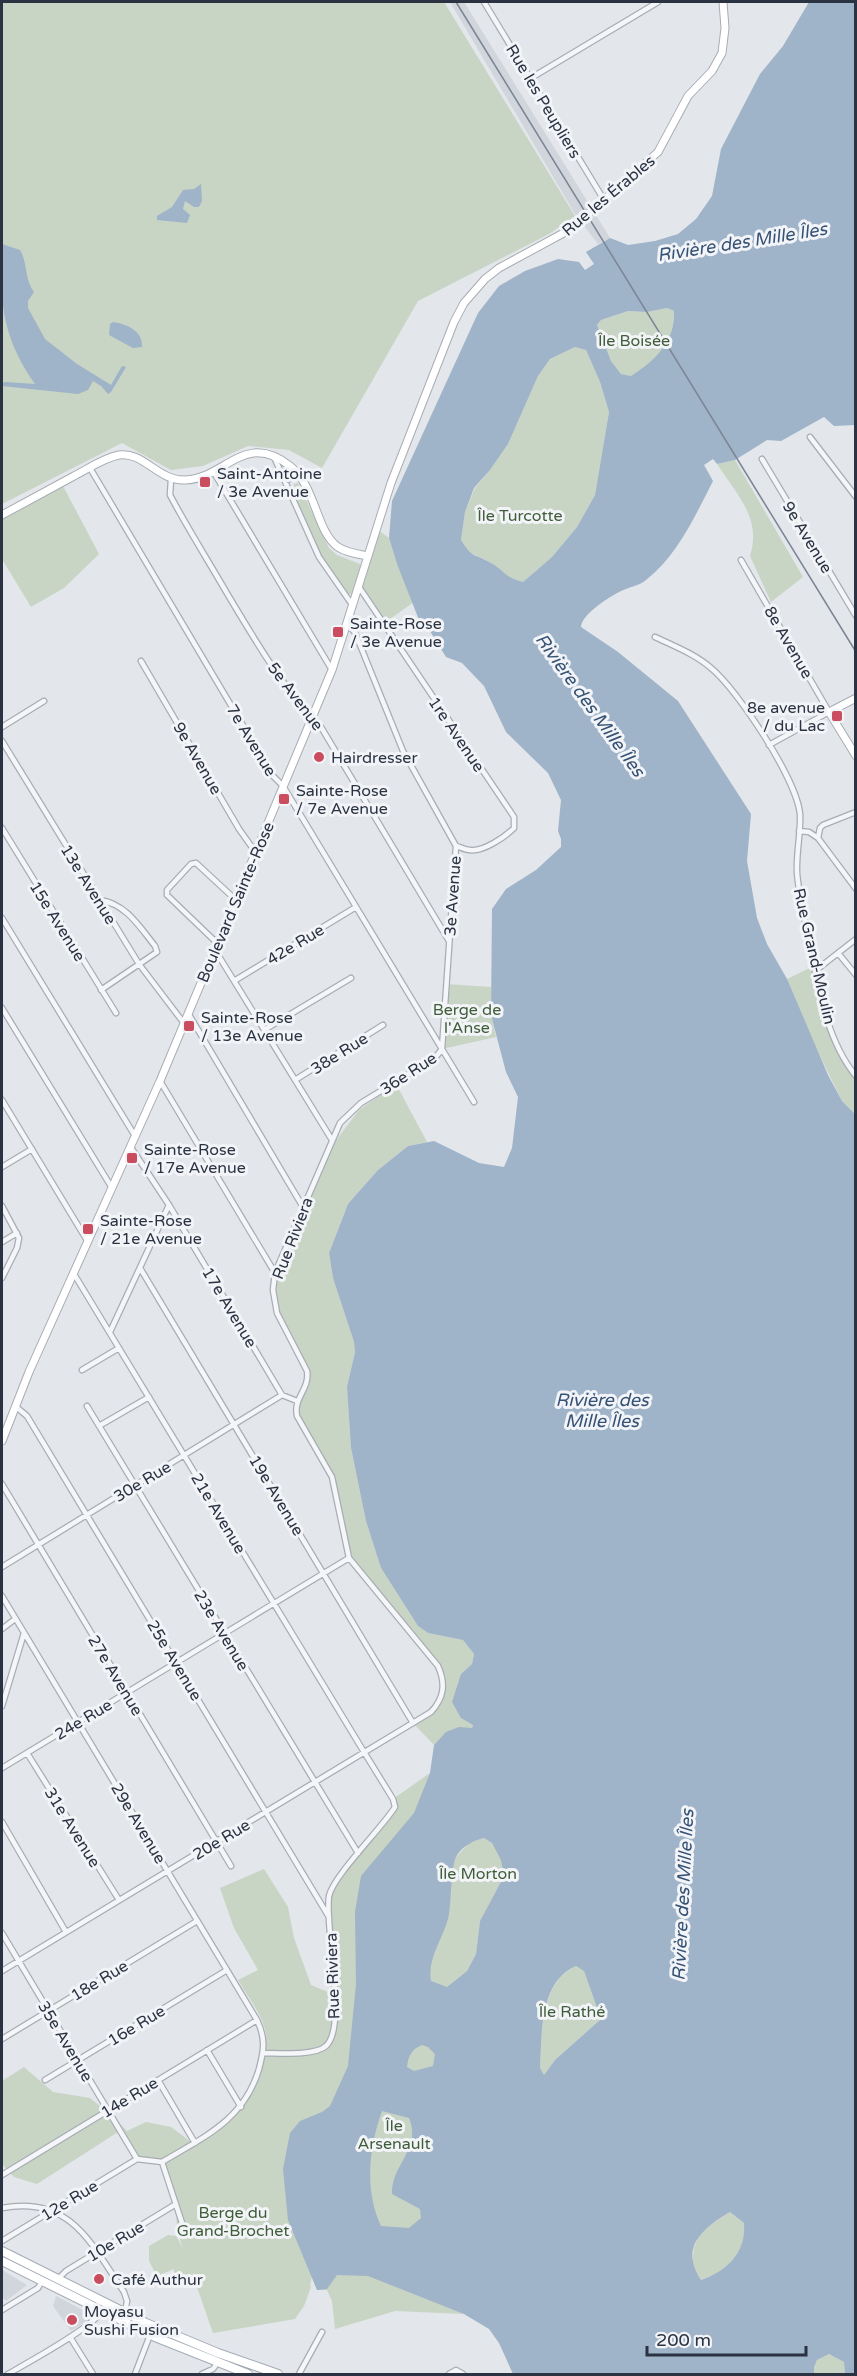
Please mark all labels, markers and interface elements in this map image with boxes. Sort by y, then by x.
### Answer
street label: Rue les Peupliers [501,41,585,162]
street label: Rue les Érables [558,151,659,240]
water label: Rivière des Mille Îles [656,217,830,266]
park label: Île Boisée [598,331,670,351]
place label: Saint-Antoine / 3e Avenue [217,464,322,502]
marker: Saint-Antoine / 3e Avenue [198,475,212,489]
street label: 9e Avenue [778,498,836,577]
park label: Île Turcotte [477,506,563,526]
street label: 8e Avenue [759,603,817,682]
place label: Sainte-Rose / 3e Avenue [350,614,442,652]
marker: Sainte-Rose / 3e Avenue [331,625,345,639]
water label: Rivière des Mille Îles [531,629,650,782]
street label: 5e Avenue [263,658,327,735]
street label: 1re Avenue [424,693,489,776]
place label: 8e avenue / du Lac [747,698,825,736]
street label: 7e Avenue [222,701,280,780]
marker: 8e avenue / du Lac [830,709,844,723]
street label: 9e Avenue [168,719,226,798]
place label: Hairdresser [331,748,418,768]
marker: Hairdresser [312,750,326,764]
place label: Sainte-Rose / 7e Avenue [296,781,388,819]
marker: Sainte-Rose / 7e Avenue [277,792,291,806]
street label: Boulevard Sainte-Rose [193,819,279,986]
street label: 13e Avenue [56,841,121,928]
street label: 3e Avenue [440,855,466,937]
street label: 15e Avenue [25,878,90,965]
street label: Rue Grand-Moulin [789,886,839,1026]
street label: 42e Rue [263,920,328,970]
park label: Berge de l'Anse [433,1000,501,1038]
place label: Sainte-Rose / 13e Avenue [201,1008,303,1046]
marker: Sainte-Rose / 13e Avenue [182,1019,196,1033]
street label: 38e Rue [307,1029,372,1079]
street label: 36e Rue [376,1048,441,1100]
place label: Sainte-Rose / 17e Avenue [144,1140,246,1178]
marker: Sainte-Rose / 17e Avenue [125,1151,139,1165]
street label: Rue Riviera [268,1194,318,1282]
place label: Sainte-Rose / 21e Avenue [100,1211,202,1249]
marker: Sainte-Rose / 21e Avenue [81,1222,95,1236]
street label: 17e Avenue [197,1264,261,1351]
water label: Rivière des Mille Îles [555,1389,650,1432]
street label: 19e Avenue [244,1452,308,1539]
street label: 30e Rue [110,1457,175,1507]
street label: 21e Avenue [186,1470,250,1557]
street label: 23e Avenue [189,1587,253,1674]
street label: 25e Avenue [142,1617,206,1704]
street label: 27e Avenue [83,1632,147,1719]
street label: 24e Rue [51,1695,116,1745]
street label: 29e Avenue [106,1780,170,1867]
street label: 31e Avenue [40,1784,105,1871]
water label: Rivière des Mille Îles [668,1807,699,1981]
street label: 20e Rue [189,1815,254,1865]
park label: Île Morton [439,1864,517,1884]
street label: Rue Riviera [321,1932,345,2019]
street label: 18e Rue [67,1956,132,2006]
street label: 35e Avenue [33,1998,97,2085]
street label: 16e Rue [104,2001,169,2051]
park label: Île Rathé [539,2002,605,2022]
street label: 14e Rue [97,2073,162,2123]
park label: Île Arsenault [357,2116,431,2154]
street label: 12e Rue [37,2176,102,2226]
park label: Berge du Grand-Brochet [177,2203,289,2241]
street label: 10e Rue [83,2217,148,2267]
place label: Café Authur [111,2270,204,2290]
marker: Café Authur [92,2272,106,2286]
place label: Moyasu Sushi Fusion [84,2302,179,2340]
marker: Moyasu Sushi Fusion [65,2313,79,2327]
scale bar [647,2319,806,2357]
text: 200 m [656,2329,711,2351]

